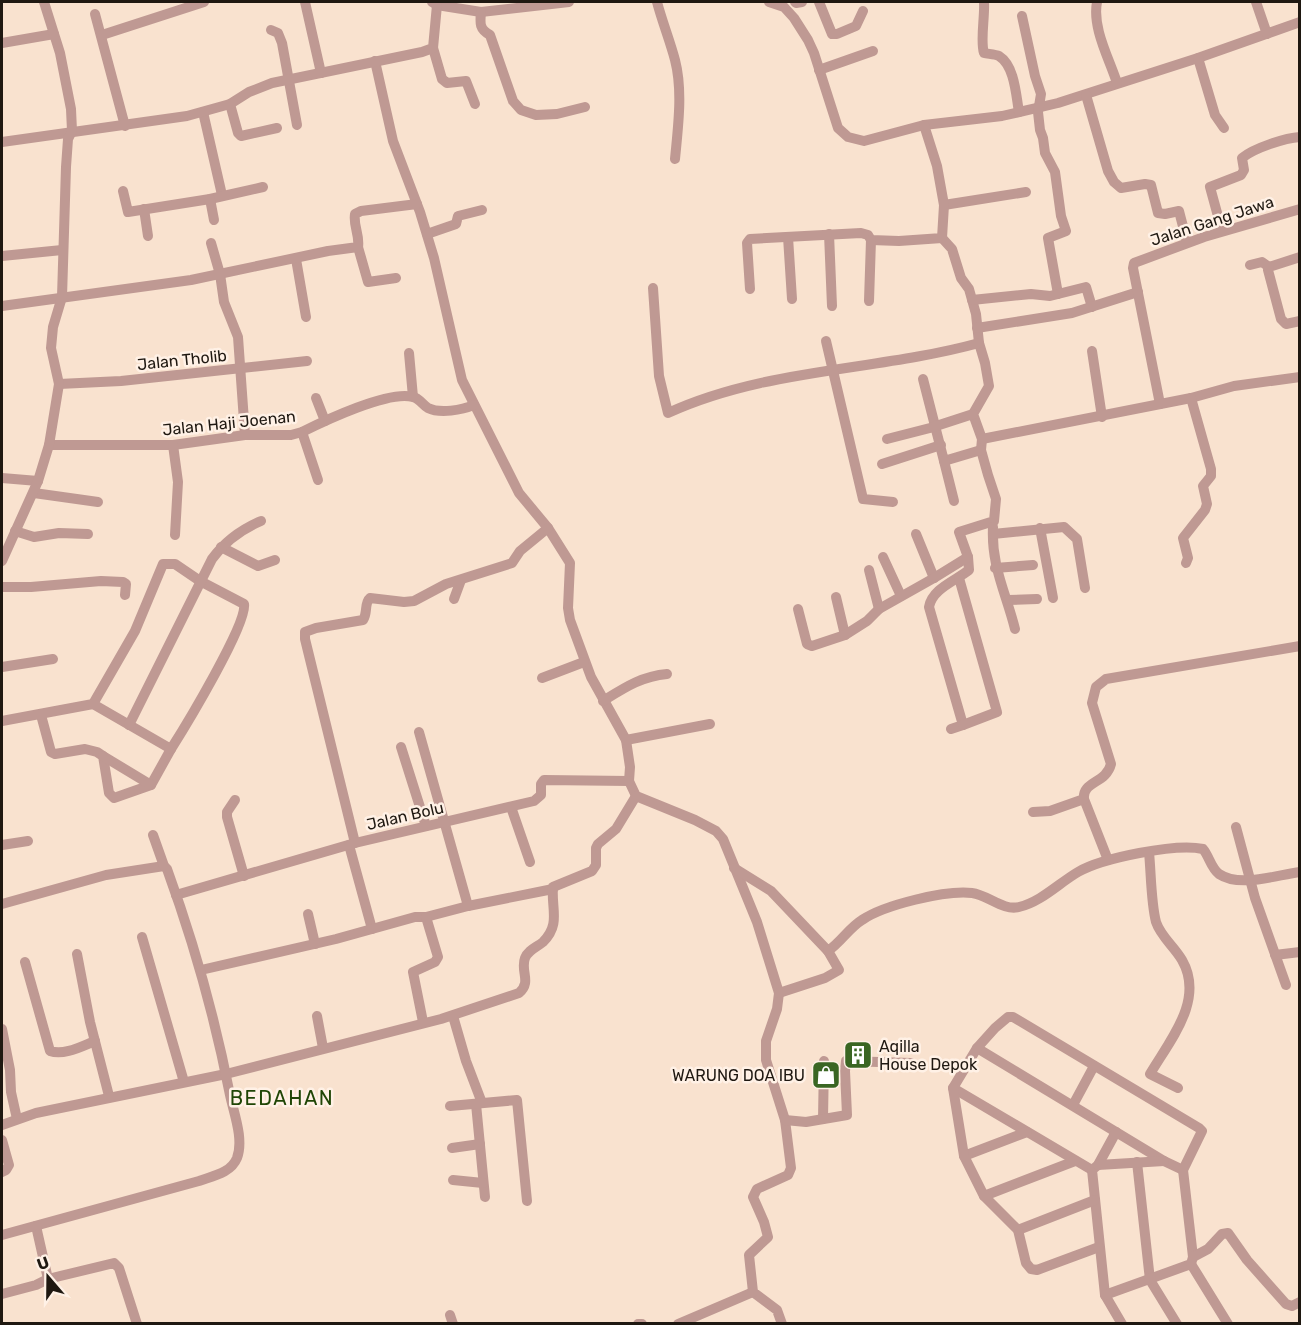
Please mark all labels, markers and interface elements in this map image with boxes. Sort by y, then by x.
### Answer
street label: Jalan Gang Jawa [1148,192,1276,250]
street label: Jalan Tholib [136,346,228,374]
street label: Jalan Haji Joenan [161,407,297,439]
street label: Jalan Bolu [365,798,445,834]
place label: Aqilla House Depok [879,1037,978,1074]
building icon: Aqilla House Depok [842,1039,874,1071]
shop icon: WARUNG DOA IBU [810,1059,842,1091]
place label: WARUNG DOA IBU [672,1066,805,1085]
district label: BEDAHAN [230,1086,334,1110]
north arrow [18,1247,78,1307]
text: U [34,1252,52,1274]

